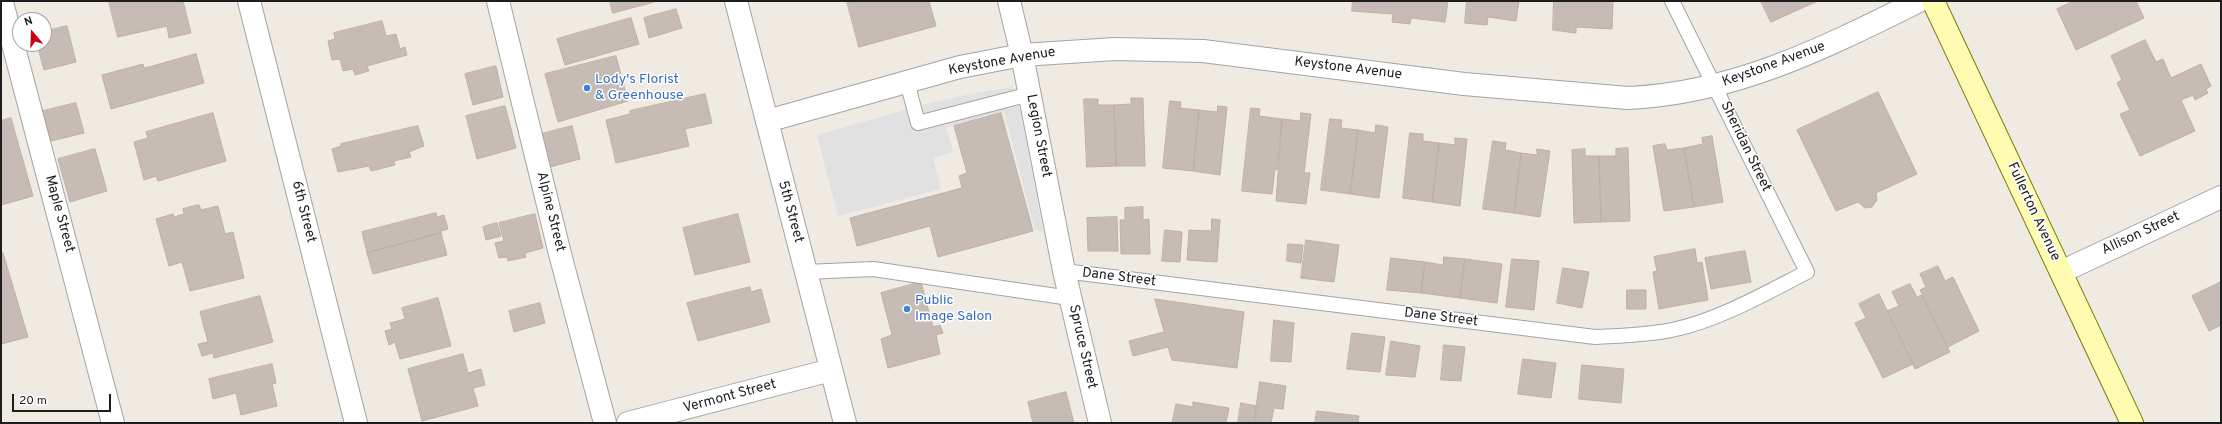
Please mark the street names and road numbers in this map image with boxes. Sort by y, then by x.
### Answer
street label: Keystone Avenue [1720,39,1828,91]
street label: Keystone Avenue [947,44,1057,80]
street label: Keystone Avenue [1293,54,1403,84]
street label: Legion Street [1022,93,1054,179]
street label: Sheridan Street [1716,99,1774,195]
street label: Fullerton Avenue [2003,160,2063,264]
street label: Alpine Street [532,170,568,254]
street label: Maple Street [41,174,77,254]
street label: 6th Street [287,179,319,245]
street label: 5th Street [774,179,806,245]
street label: Allison Street [2099,209,2183,259]
street label: Dane Street [1081,265,1157,291]
street label: Spruce Street [1064,303,1100,391]
street label: Dane Street [1403,305,1479,331]
street label: Vermont Street [682,377,778,417]

